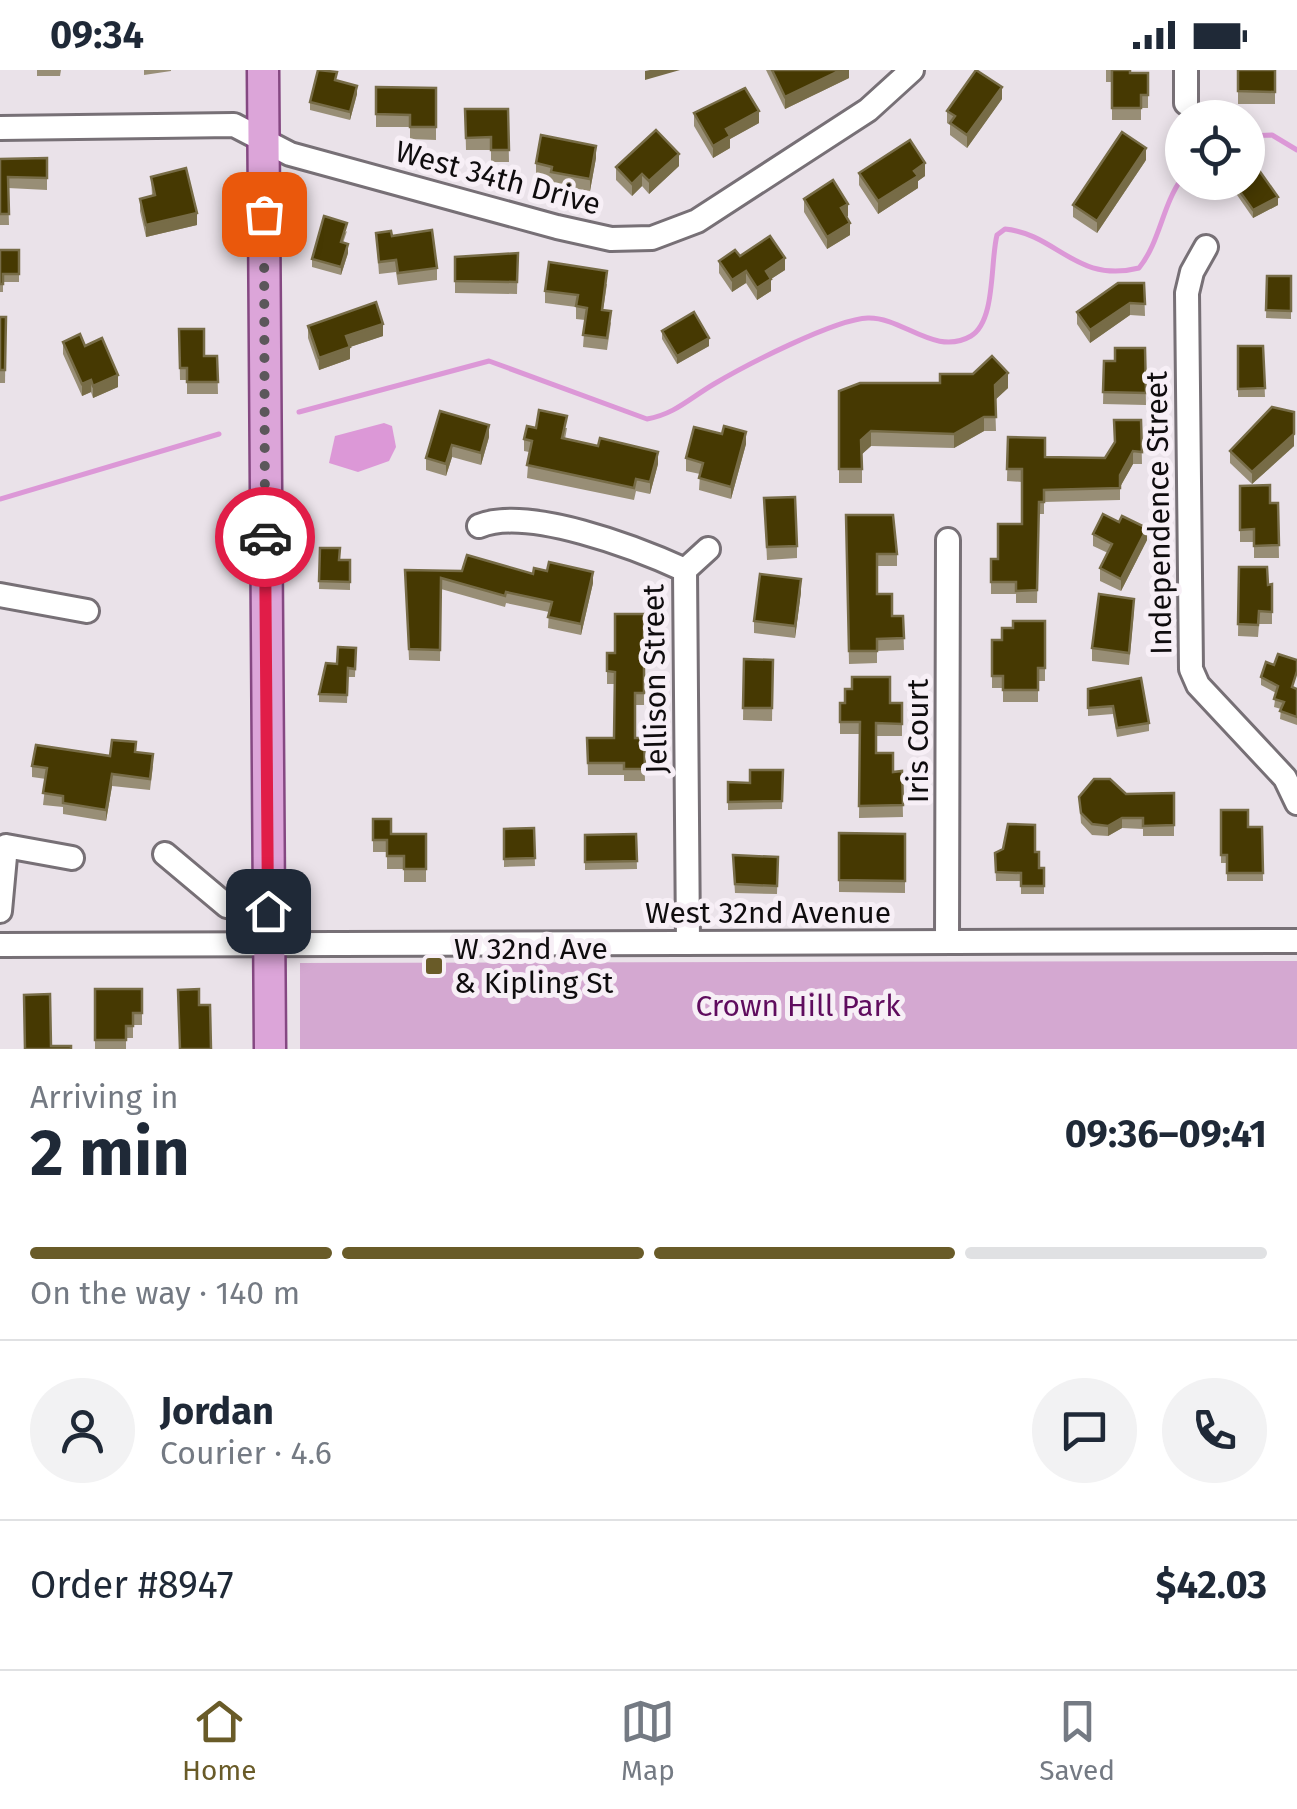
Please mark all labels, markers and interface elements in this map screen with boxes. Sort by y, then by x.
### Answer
text: 09:34 [50,12,144,58]
map controls [1165,100,1265,200]
button: locate [1165,100,1265,200]
street label: West 34th Drive [391,133,605,223]
pin [222,172,307,257]
icon: bag [237,187,292,242]
street label: Independence Street [1139,371,1179,655]
courier [215,487,315,587]
icon: car [238,510,293,565]
street label: Jellison Street [635,584,675,774]
street label: Iris Court [900,679,936,803]
pin [226,869,311,954]
icon: home [241,884,296,939]
street label: West 32nd Avenue [645,895,891,931]
place label: W 32nd Ave & Kipling St [454,931,613,1001]
marker: W 32nd Ave & Kipling St [423,955,445,977]
park label: Crown Hill Park [695,988,901,1024]
text: Arriving in [30,1078,178,1116]
text: 09:36–09:41 [1065,1111,1267,1157]
text: 2 min [30,1114,190,1192]
text: On the way · 140 m [30,1274,300,1312]
button: person [30,1378,135,1483]
button: chat [1032,1378,1137,1483]
button: phone [1162,1378,1267,1483]
text: Jordan [160,1388,274,1434]
text: Courier · 4.6 [160,1434,332,1472]
text: Order #8947 [30,1562,234,1608]
text: $42.03 [1156,1562,1267,1608]
tab: Home [182,1694,257,1787]
tab: Map [620,1694,675,1787]
tab: Saved [1039,1694,1115,1787]

